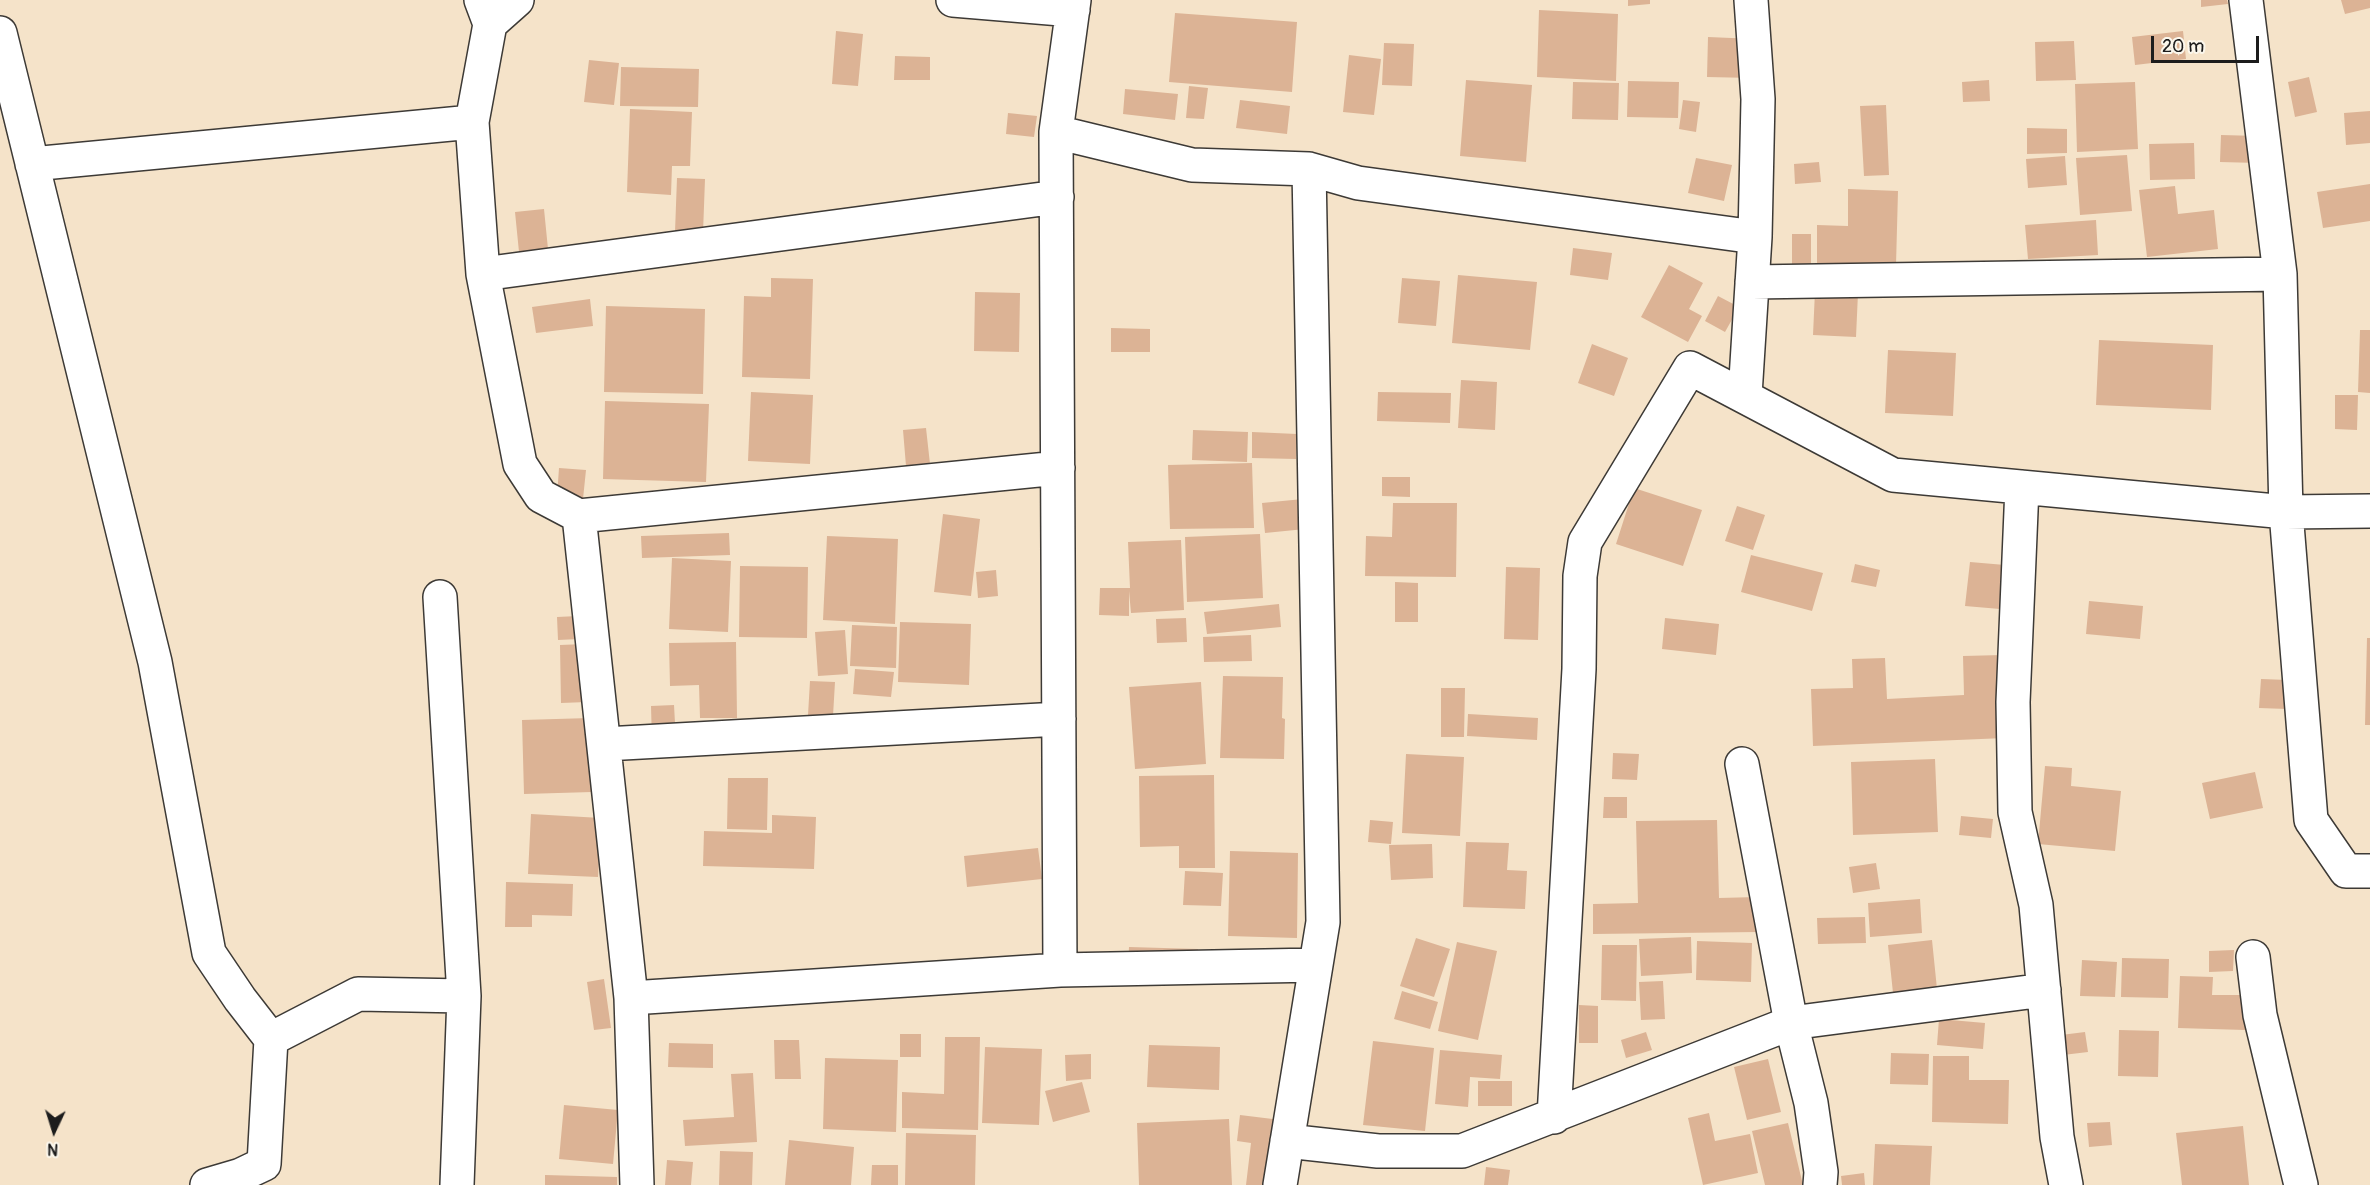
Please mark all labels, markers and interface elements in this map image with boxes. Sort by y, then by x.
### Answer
scale bar [2154,24,2262,62]
text: 20 m [2162,35,2204,58]
north arrow [24,1101,84,1161]
text: N [47,1139,59,1159]

